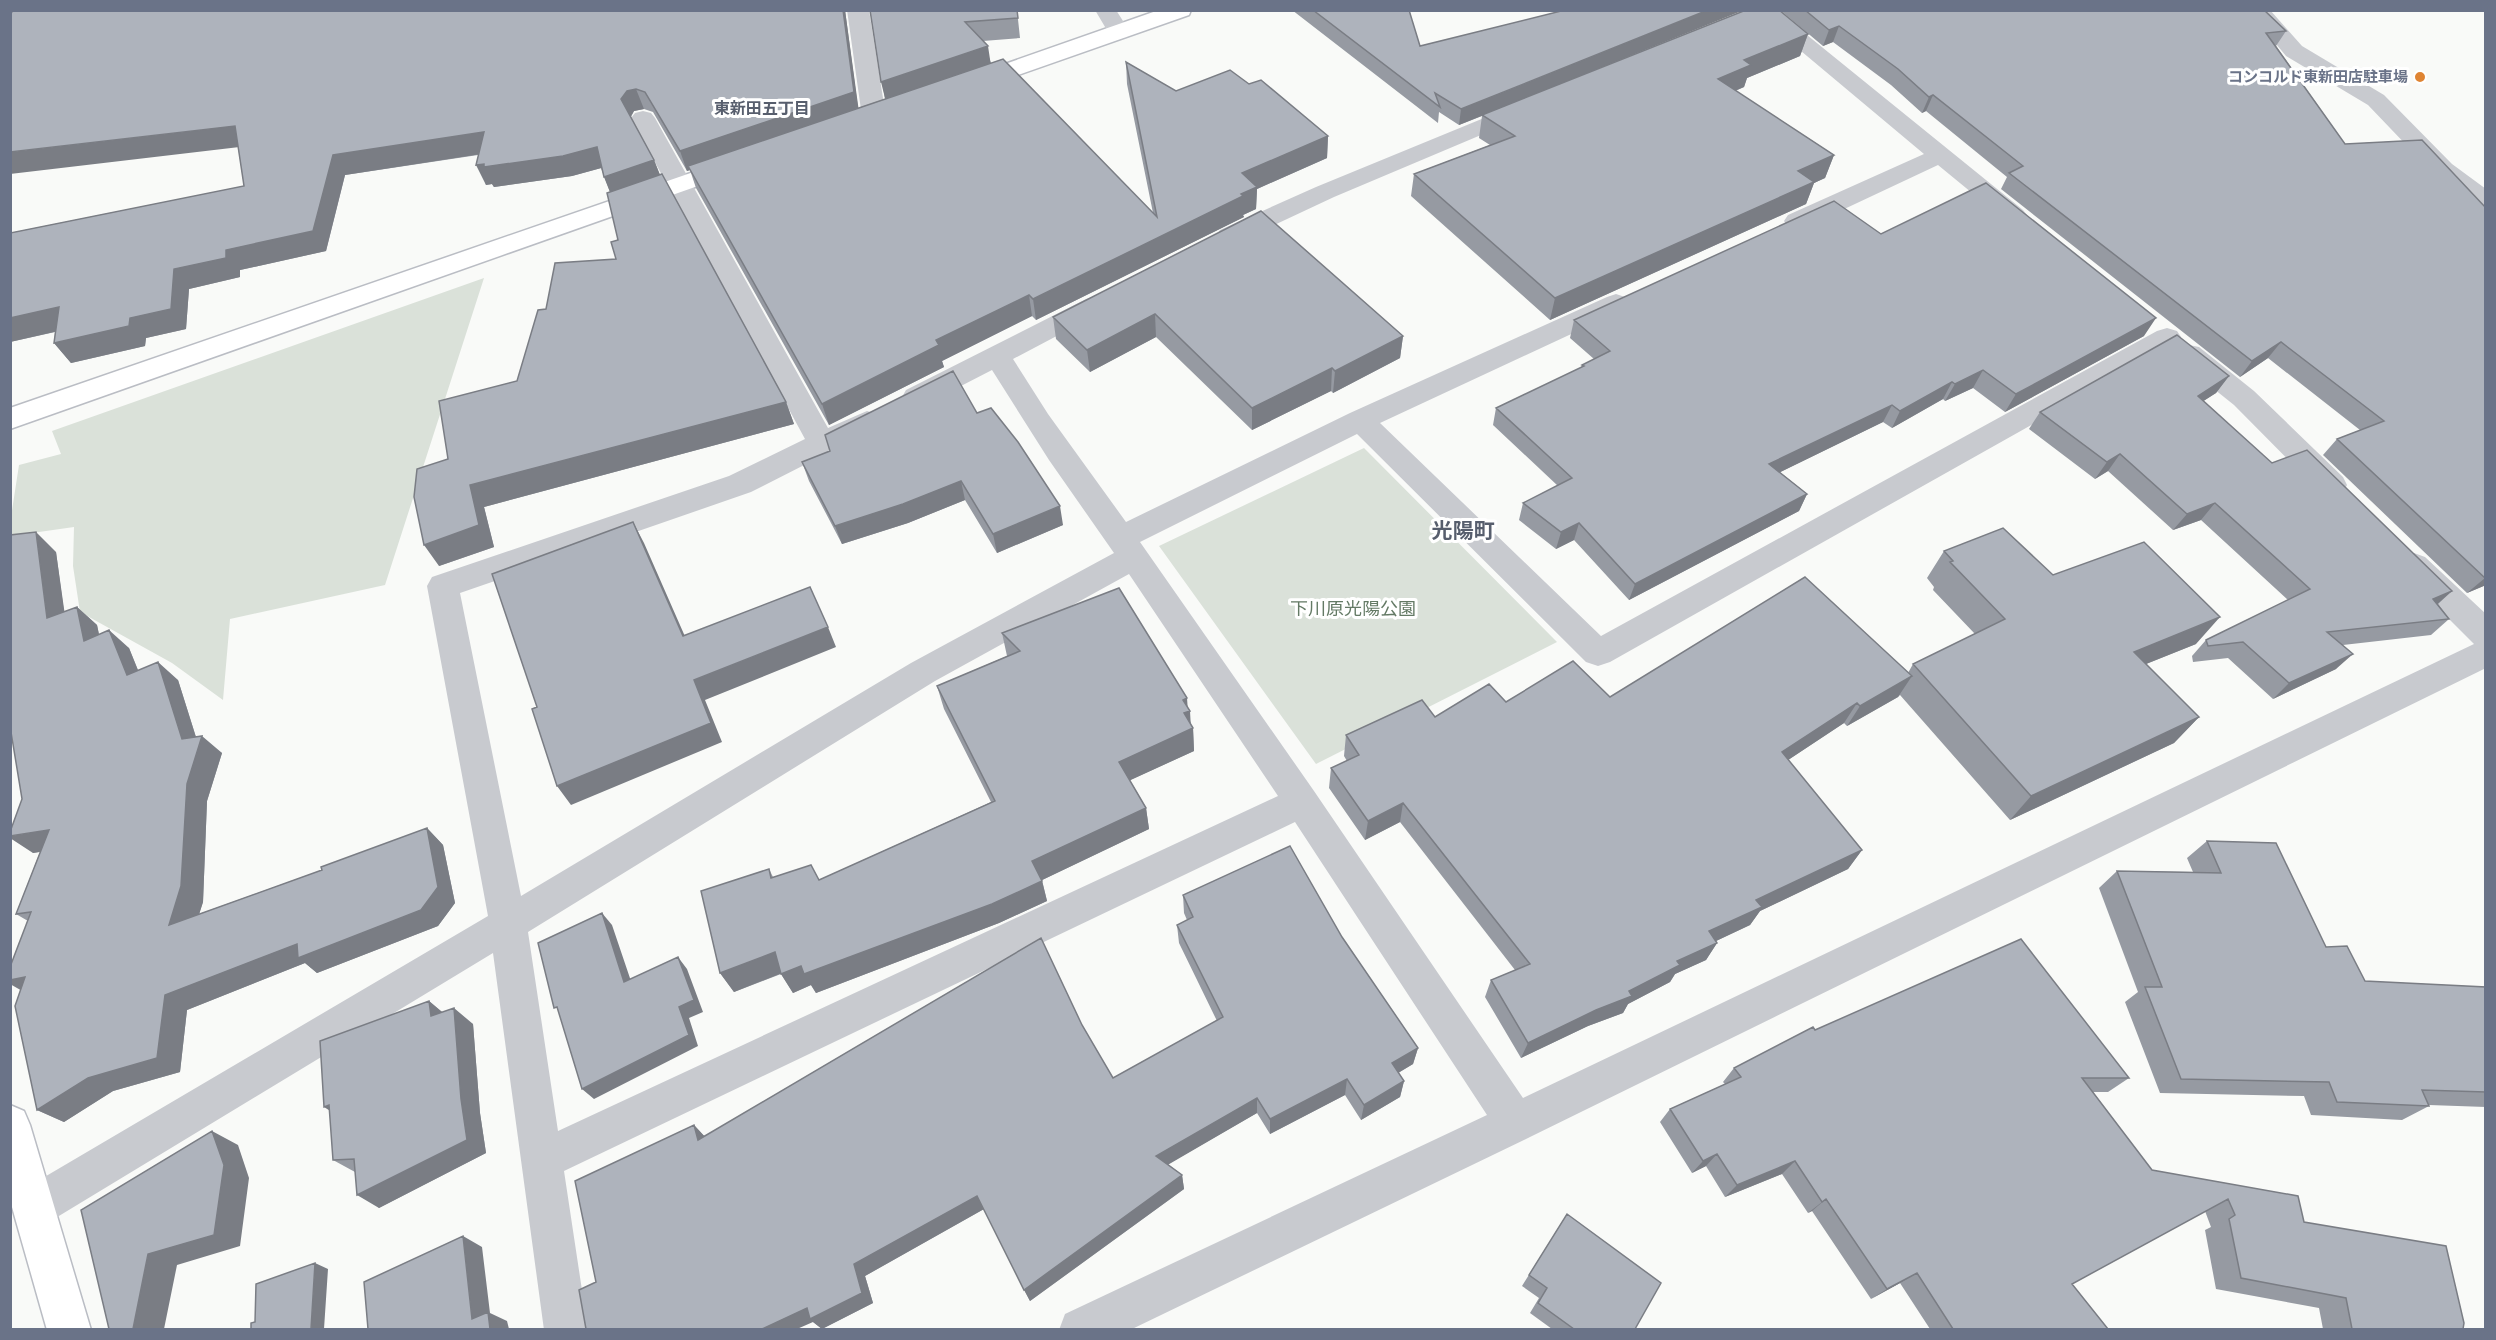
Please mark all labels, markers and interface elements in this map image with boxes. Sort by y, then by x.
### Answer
place label: コンコルド東新田店駐車場 [2228,68,2408,86]
marker: コンコルド東新田店駐車場 [2413,70,2427,84]
district label: 東新田五丁目 [714,99,810,118]
district label: 光陽町 [1432,519,1495,543]
park label: 下川原光陽公園 [1290,598,1416,619]

